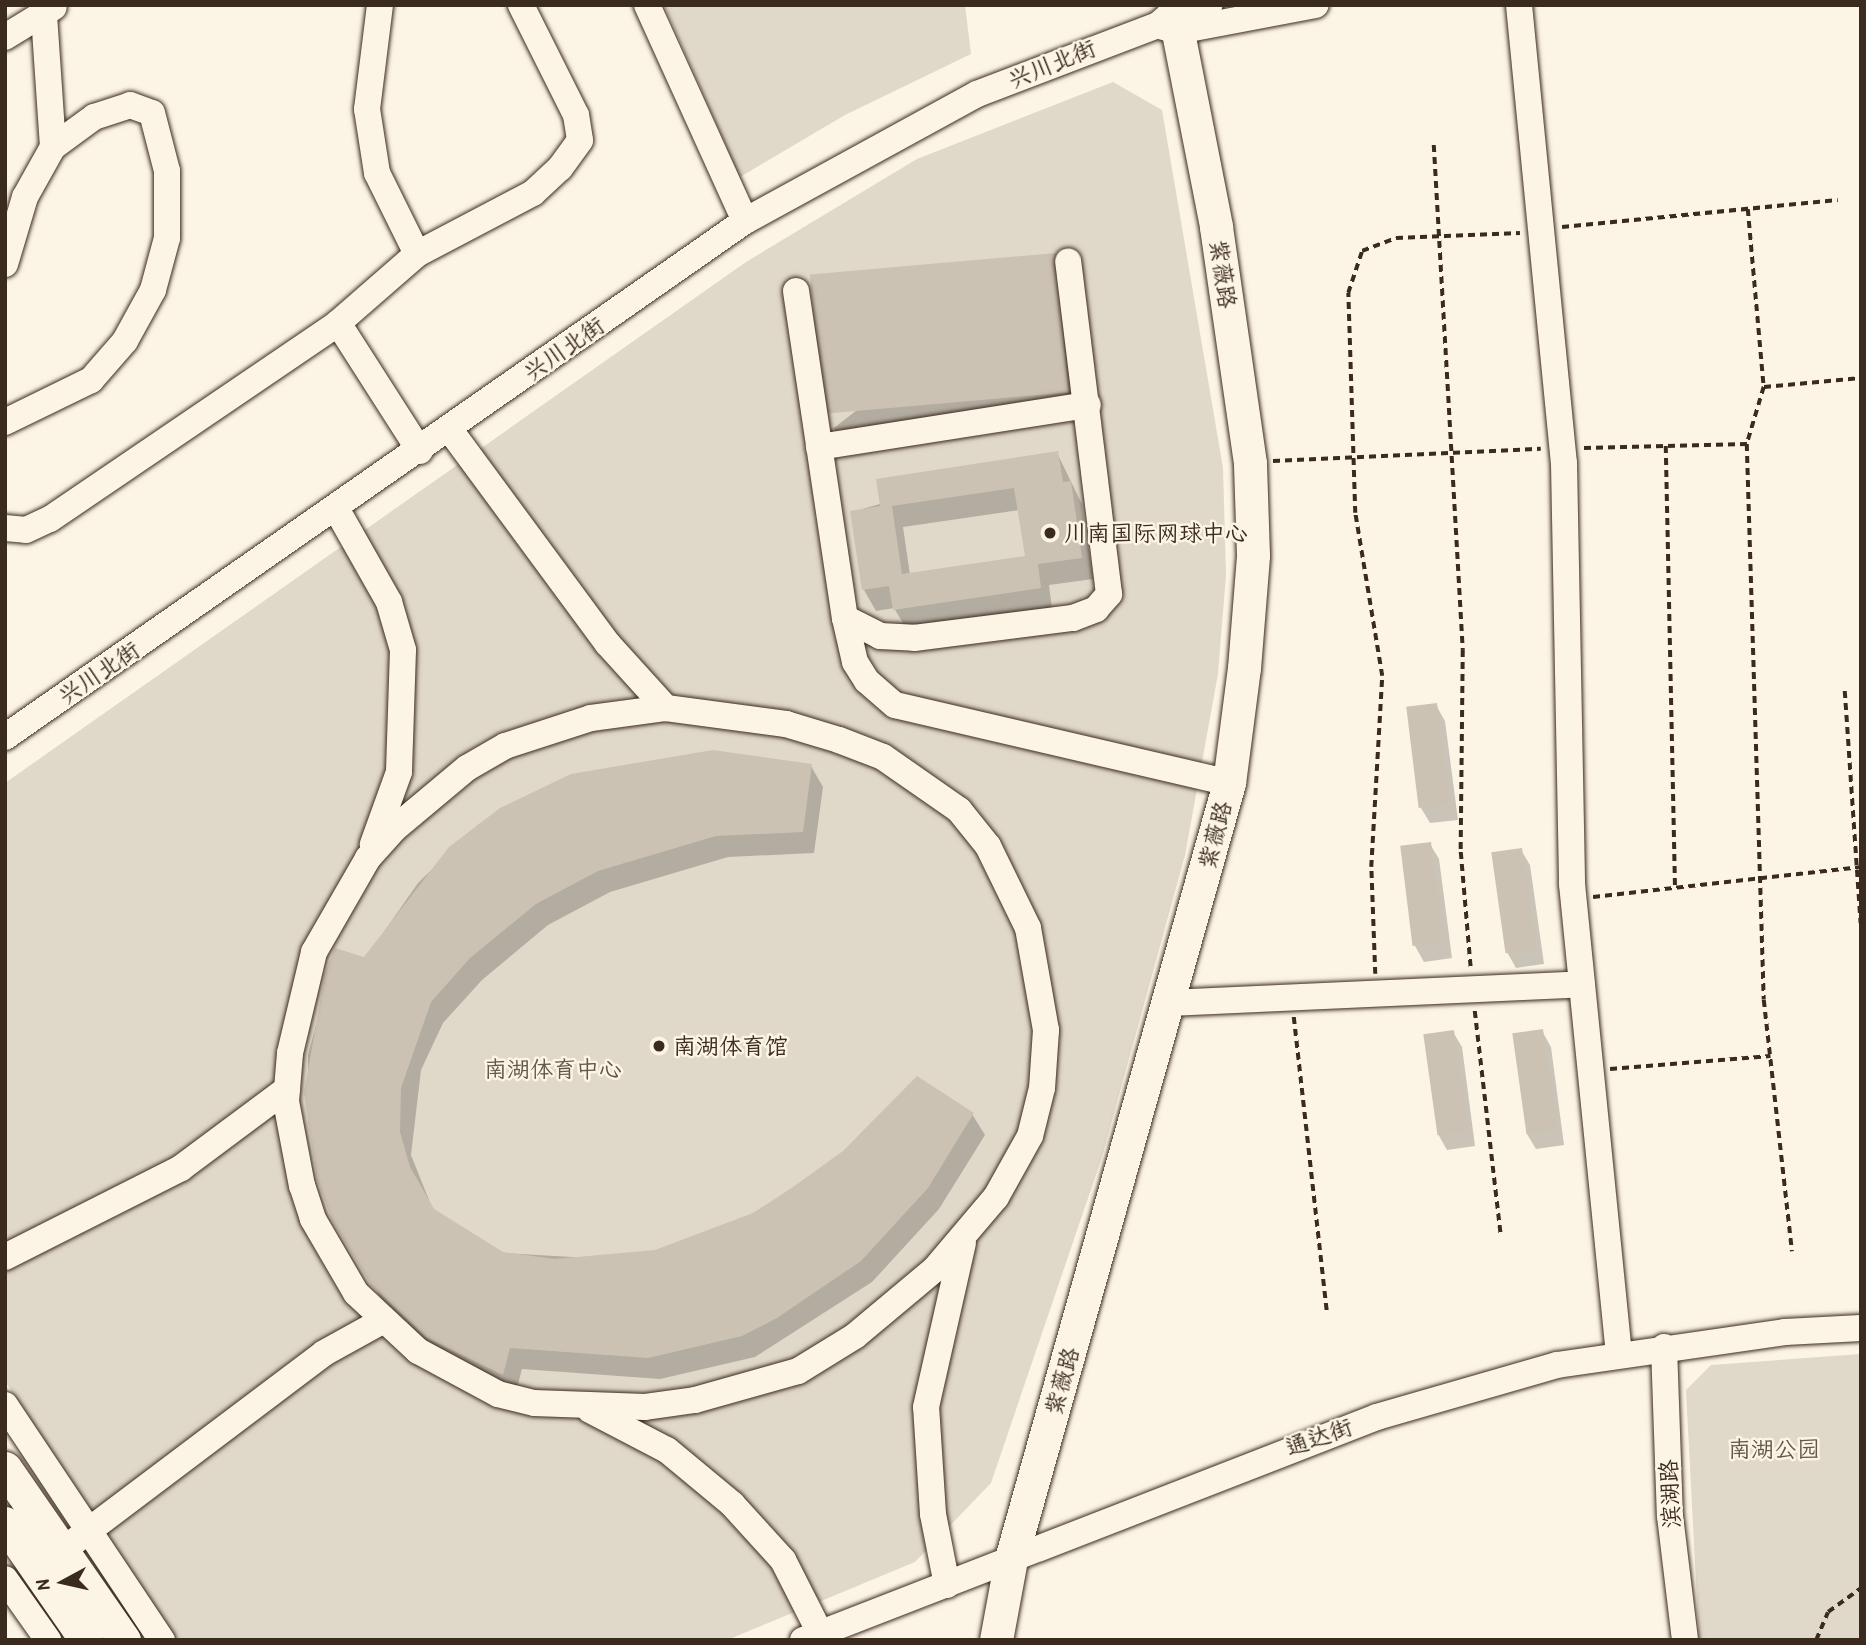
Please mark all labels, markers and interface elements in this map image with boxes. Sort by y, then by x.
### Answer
street label: 兴川北街 [1004,34,1100,94]
street label: 紫薇路 [1205,238,1241,310]
street label: 兴川北街 [518,311,610,387]
place label: 川南国际网球中心 [1064,519,1248,547]
marker: 川南国际网球中心 [1042,525,1058,541]
street label: 兴川北街 [53,636,145,710]
street label: 紫薇路 [1193,798,1237,872]
place label: 南湖体育馆 [673,1032,788,1060]
marker: 南湖体育馆 [651,1038,667,1054]
park label: 南湖体育中心 [484,1055,622,1083]
street label: 紫薇路 [1039,1344,1085,1418]
street label: 通达街 [1282,1413,1356,1461]
park label: 南湖公园 [1728,1435,1820,1463]
street label: 滨湖路 [1654,1459,1686,1529]
north arrow [28,1547,98,1617]
text: N [29,1578,56,1592]

